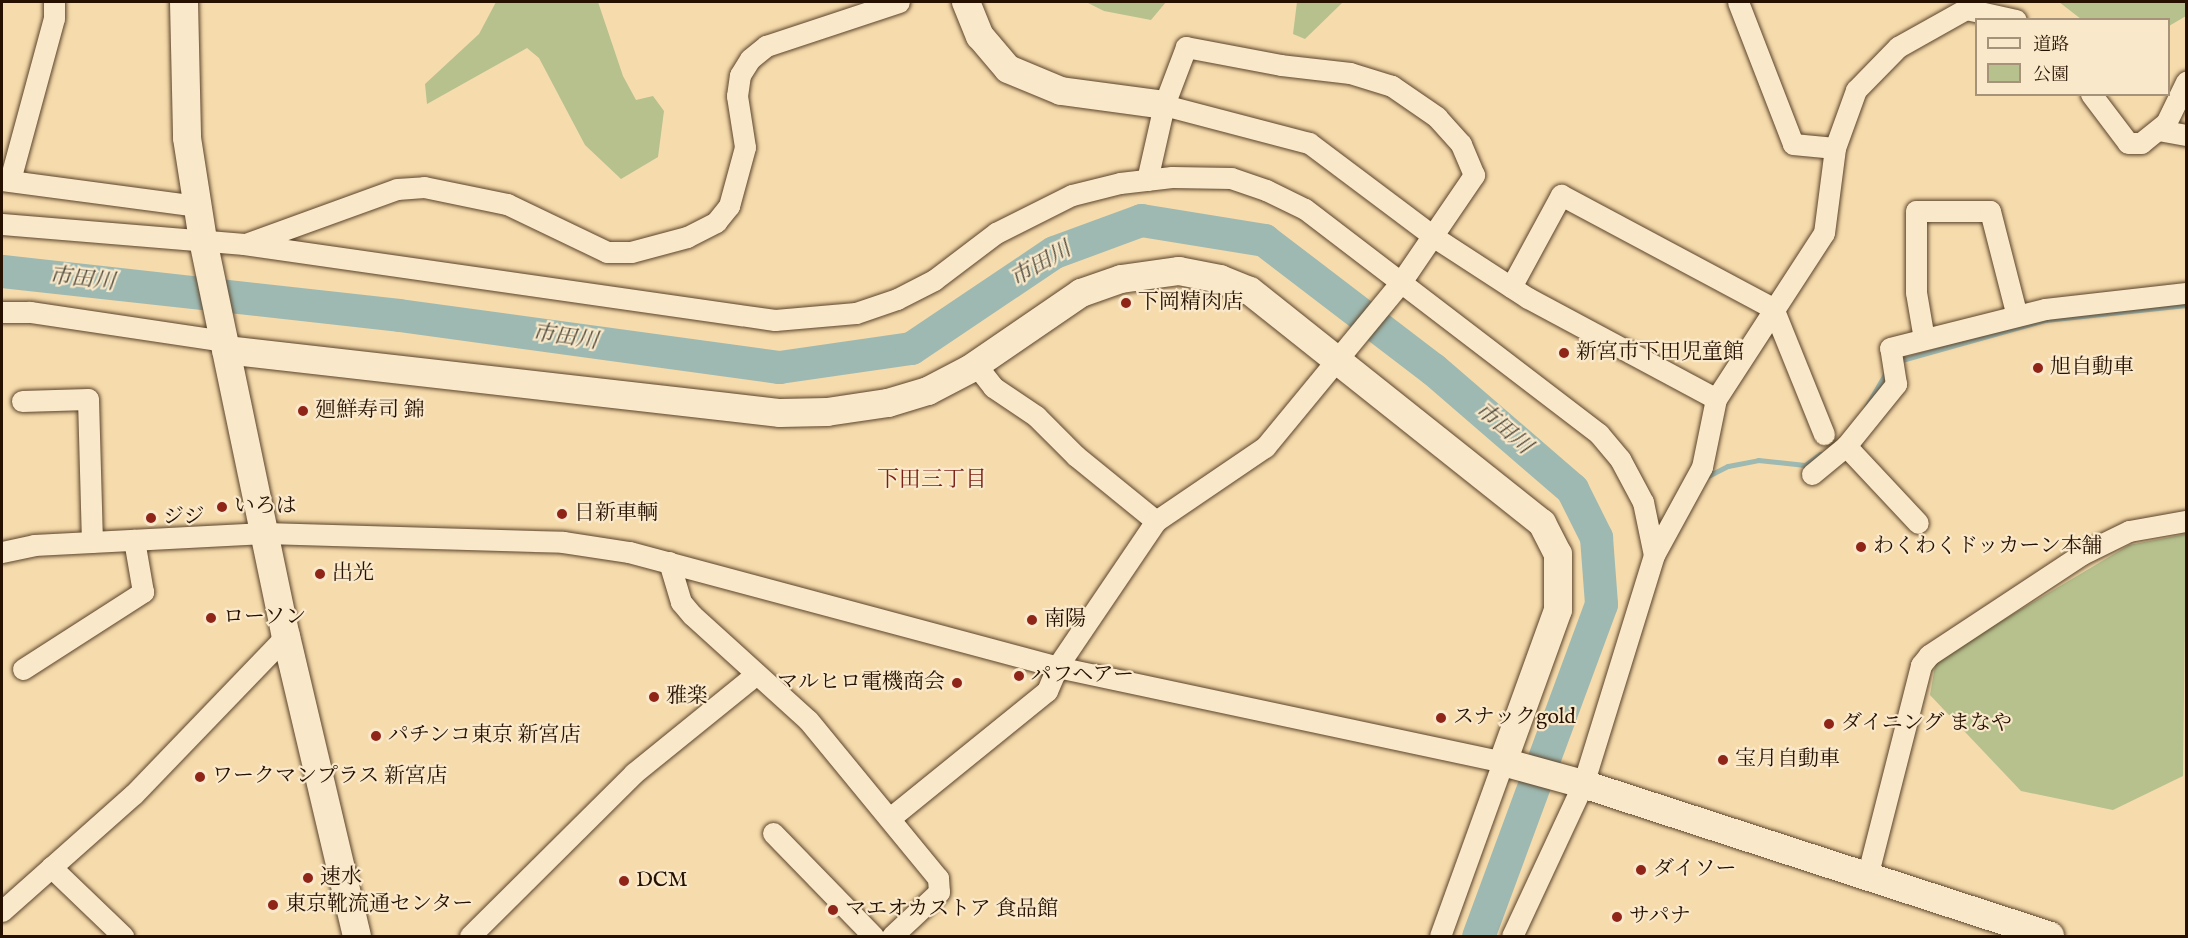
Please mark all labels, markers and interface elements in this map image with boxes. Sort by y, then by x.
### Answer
legend [1975,18,2170,96]
text: 道路 [2033,34,2069,57]
text: 公園 [2033,64,2069,87]
water label: 市田川 [1006,237,1076,293]
water label: 市田川 [48,263,116,297]
place label: 下岡精肉店 [1138,290,1243,316]
marker: 下岡精肉店 [1119,296,1133,310]
water label: 市田川 [530,320,600,356]
place label: 新宮市下田児童館 [1576,340,1744,366]
marker: 新宮市下田児童館 [1557,346,1571,360]
place label: 旭自動車 [2050,355,2134,381]
marker: 旭自動車 [2031,361,2045,375]
water label: 市田川 [1469,397,1537,461]
place label: 廻鮮寿司 錦 [315,398,425,424]
marker: 廻鮮寿司 錦 [296,404,310,418]
district label: 下田三丁目 [877,468,987,494]
place label: いろは [234,494,297,520]
marker: いろは [215,500,229,514]
place label: 日新車輌 [574,501,658,527]
place label: ジジ [163,505,205,531]
marker: 日新車輌 [555,507,569,521]
marker: ジジ [144,511,158,525]
place label: わくわくドッカーン本舗 [1873,534,2104,560]
marker: わくわくドッカーン本舗 [1854,540,1868,554]
place label: 出光 [332,561,374,587]
marker: 出光 [313,567,327,581]
place label: ローソン [223,605,307,631]
place label: 南陽 [1044,607,1086,633]
marker: ローソン [204,611,218,625]
marker: 南陽 [1025,613,1039,627]
place label: パフヘアー [1031,663,1135,689]
marker: パフヘアー [1012,669,1026,683]
place label: マルヒロ電機商会 [777,670,945,696]
marker: マルヒロ電機商会 [950,676,964,690]
place label: 雅楽 [666,684,708,710]
marker: 雅楽 [647,690,661,704]
place label: スナックgold [1453,705,1576,731]
marker: スナックgold [1434,711,1448,725]
place label: ダイニング まなや [1841,711,2014,737]
marker: ダイニング まなや [1822,717,1836,731]
place label: パチンコ東京 新宮店 [388,723,582,749]
marker: パチンコ東京 新宮店 [369,729,383,743]
place label: 宝月自動車 [1735,747,1840,773]
marker: 宝月自動車 [1716,753,1730,767]
place label: ワークマンプラス 新宮店 [212,764,448,790]
marker: ワークマンプラス 新宮店 [193,770,207,784]
place label: ダイソー [1653,857,1737,883]
marker: ダイソー [1634,863,1648,877]
place label: 速水 [320,865,362,891]
place label: DCM [636,868,688,894]
marker: 速水 [301,871,315,885]
marker: DCM [617,874,631,888]
place label: 東京靴流通センター [285,892,474,918]
place label: マエオカストア 食品館 [845,897,1060,923]
marker: 東京靴流通センター [266,898,280,912]
marker: マエオカストア 食品館 [826,903,840,917]
place label: サパナ [1629,904,1692,930]
marker: サパナ [1610,910,1624,924]

